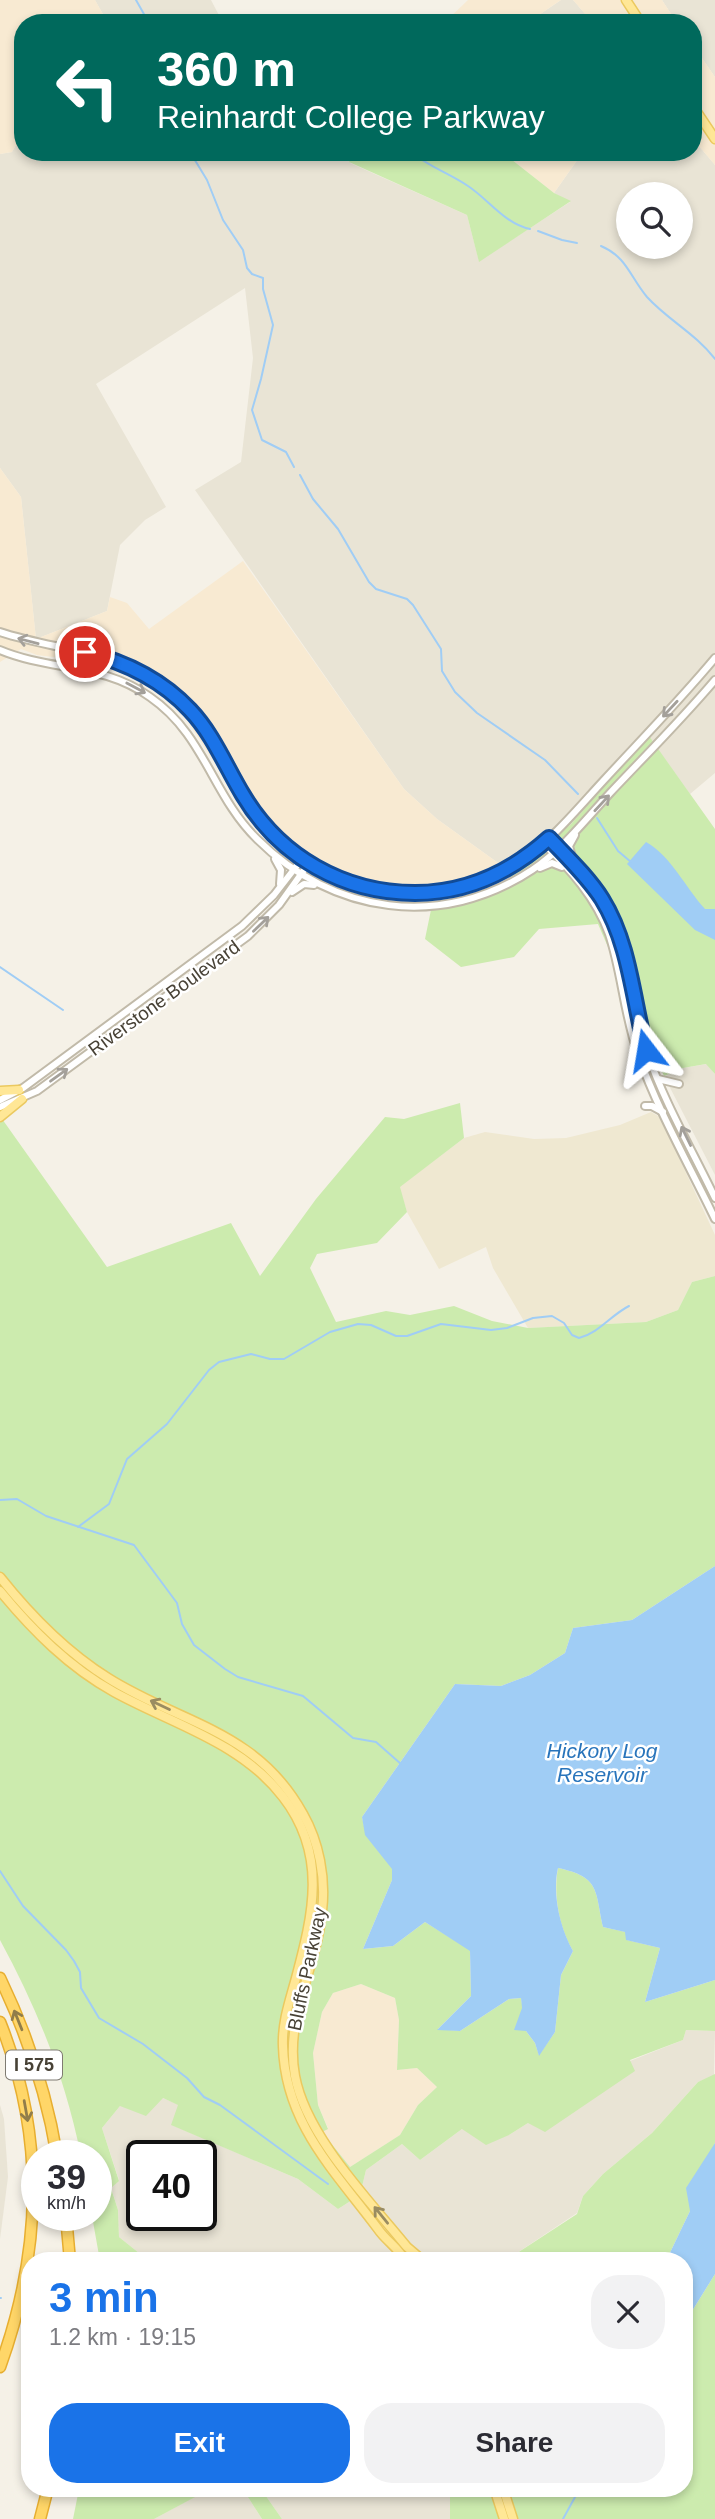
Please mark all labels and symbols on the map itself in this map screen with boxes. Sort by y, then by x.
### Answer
pin [55,622,115,682]
one-way arrow [17,634,40,647]
one-way arrow [125,682,146,695]
one-way arrow [662,700,679,717]
one-way arrow [593,795,610,812]
one-way arrow [252,915,269,932]
street label: Riverstone Boulevard [84,936,244,1060]
position arrow [609,1013,683,1087]
one-way arrow [49,1068,68,1082]
one-way arrow [678,1126,692,1147]
one-way arrow [150,1698,171,1711]
water label: Hickory Log Reservoir [547,1739,658,1786]
street label: Bluffs Parkway [284,1905,330,2032]
one-way arrow [11,2010,24,2031]
road number: I 575 [6,2050,62,2080]
one-way arrow [20,2099,33,2122]
speed limit sign: 40 [126,2140,217,2231]
one-way arrow [374,2206,389,2224]

